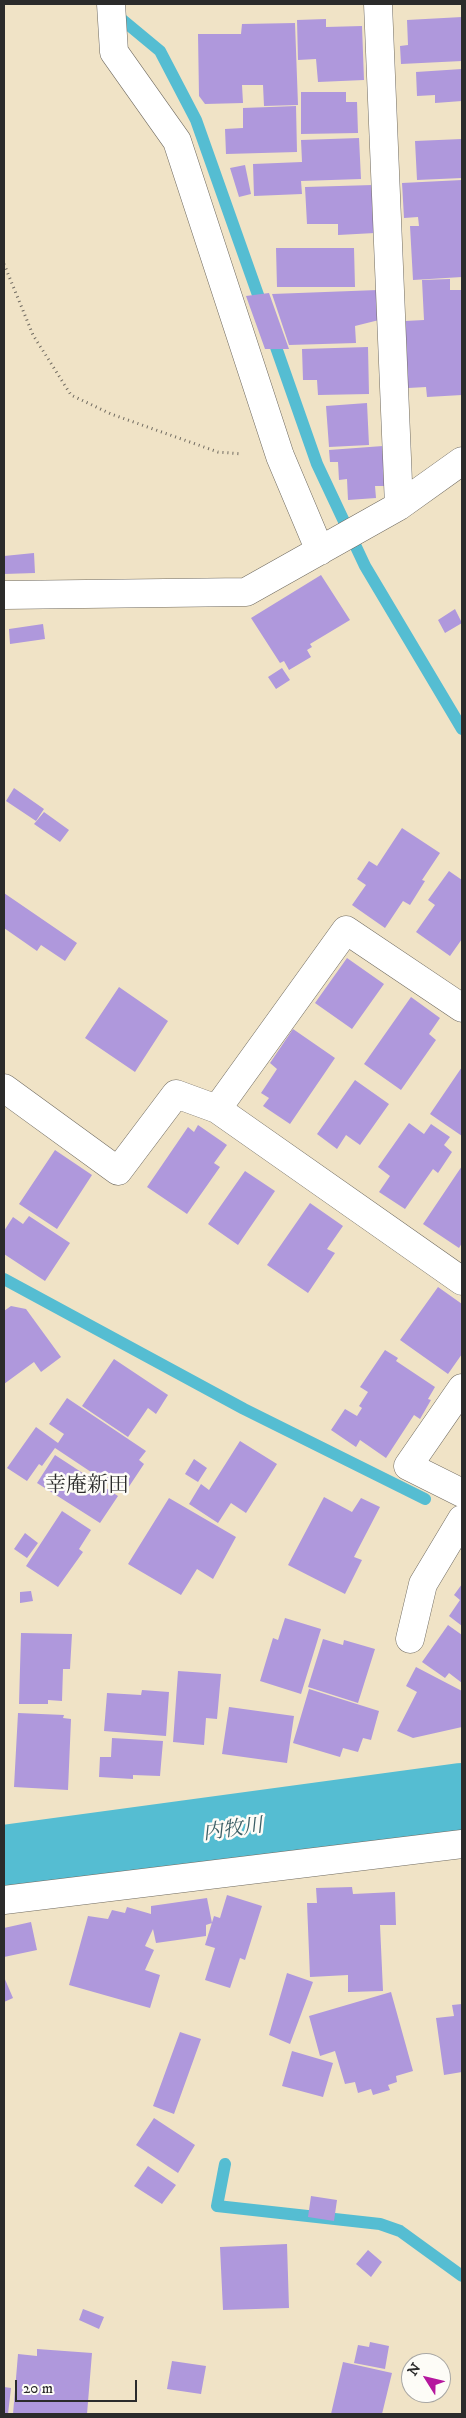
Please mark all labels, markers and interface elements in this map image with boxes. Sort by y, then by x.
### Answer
district label: 幸庵新田 [45,1474,129,1500]
water label: 内牧川 [202,1815,264,1847]
north arrow [401,2353,451,2403]
text: N [404,2360,425,2380]
scale bar [18,2370,140,2402]
text: 20 m [23,2379,53,2398]

